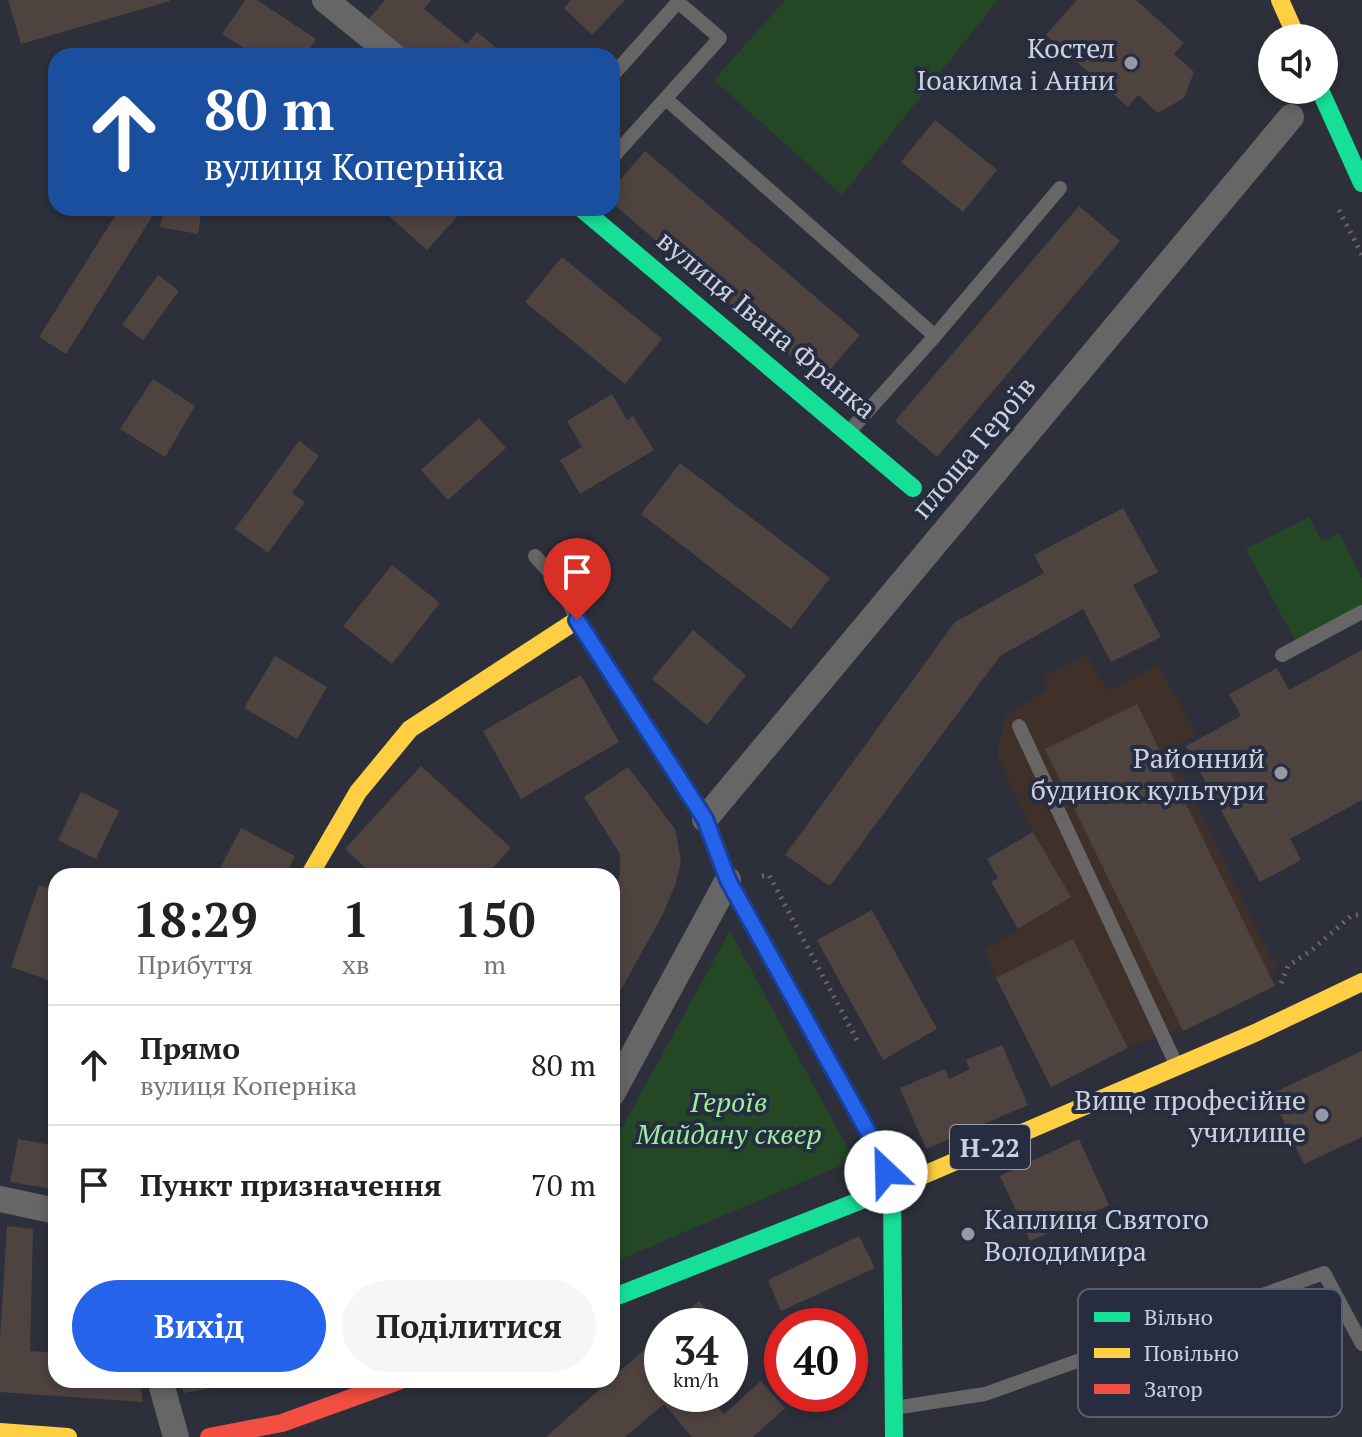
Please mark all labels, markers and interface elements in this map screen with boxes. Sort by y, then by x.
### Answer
map controls [1258,24,1338,104]
button: sound [1258,24,1338,104]
place label: Костел Іоакима і Анни [917,29,1115,98]
marker: Костел Іоакима і Анни [1122,54,1140,72]
text: 80 m [204,72,334,146]
icon: ahead [72,80,176,184]
text: вулиця Коперніка [204,143,505,190]
street label: вулиця Івана Франка [650,222,884,426]
street label: площа Героїв [903,368,1043,526]
pin [543,538,611,620]
icon: arrive [555,550,599,594]
place label: Районний будинок культури [1031,739,1265,808]
marker: Районний будинок культури [1272,764,1290,782]
text: 18:29 [133,887,258,951]
text: 1 [342,887,369,951]
text: 150 [454,887,535,951]
text: Прибуття [137,947,253,981]
text: хв [342,947,369,981]
text: m [483,947,506,981]
text: Прямо [140,1028,240,1068]
icon: ahead [72,1043,116,1087]
text: 80 m [531,1045,596,1085]
text: вулиця Коперніка [140,1068,357,1102]
place label: Вище професійне училище [1075,1081,1306,1150]
park label: Героїв Майдану сквер [635,1083,822,1152]
marker: Вище професійне училище [1313,1106,1331,1124]
road number: Н-22 [950,1125,1030,1169]
position arrow [844,1130,928,1214]
icon: arrive [72,1163,116,1207]
text: Пункт призначення [140,1165,441,1205]
text: 70 m [531,1165,596,1205]
place label: Каплиця Святого Володимира [984,1200,1209,1269]
marker: Каплиця Святого Володимира [959,1225,977,1243]
button: Вихід [72,1280,326,1372]
button: Поділитися [342,1280,596,1372]
legend [1078,1289,1342,1417]
text: Вільно [1144,1302,1213,1331]
speed limit sign: 40 [764,1308,868,1412]
text: 34 [673,1323,719,1376]
text: Повільно [1144,1338,1239,1367]
text: km/h [673,1366,719,1393]
text: Затор [1144,1374,1203,1403]

